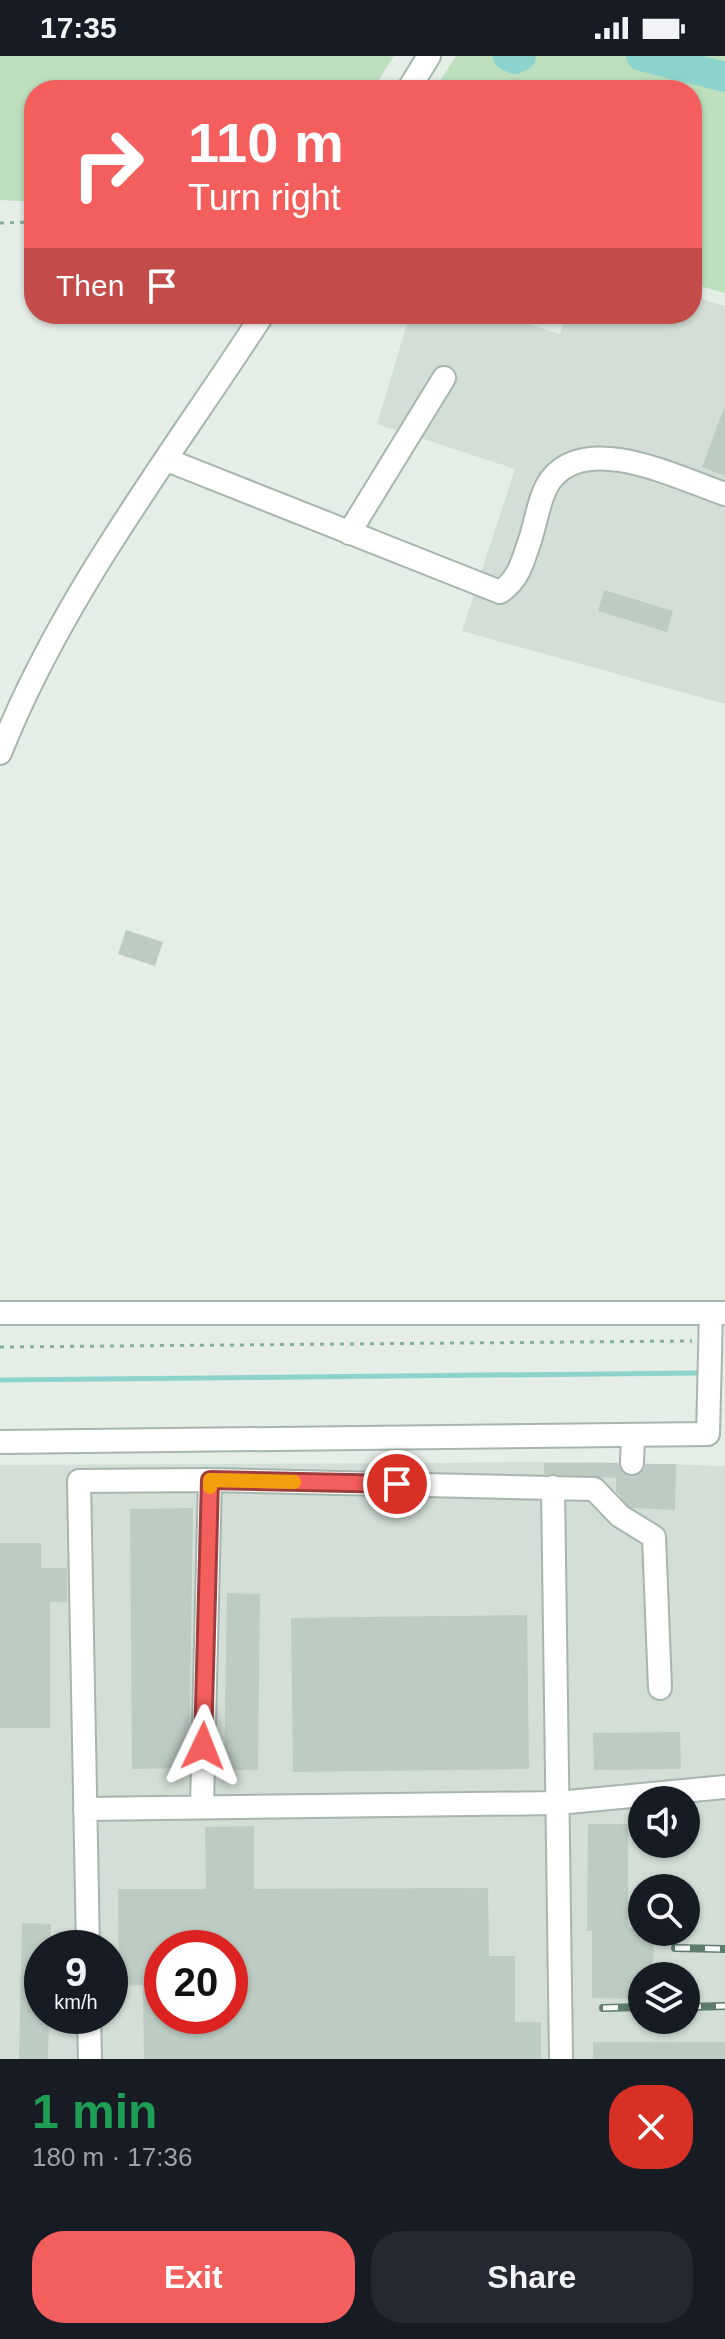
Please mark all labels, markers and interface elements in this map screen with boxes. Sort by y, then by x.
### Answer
text: 17:35 [40,11,117,44]
text: 110 m [188,111,344,174]
icon: right [56,112,160,216]
text: Turn right [188,177,341,218]
icon: arrive [140,264,184,308]
text: Then [56,269,124,302]
pin [363,1450,431,1518]
icon: arrive [375,1462,419,1506]
position arrow [161,1704,245,1788]
map controls [628,1786,700,2034]
button: sound [628,1786,700,1858]
button: search [628,1874,700,1946]
speed limit sign: 20 [144,1930,248,2034]
text: 9 [65,1950,87,1994]
button: layers [628,1962,700,2034]
text: km/h [54,1991,98,2013]
text: 1 min [32,2085,157,2138]
button: close [609,2085,693,2169]
text: 180 m · 17:36 [32,2142,192,2172]
button: Exit [32,2231,355,2323]
button: Share [371,2231,693,2323]

